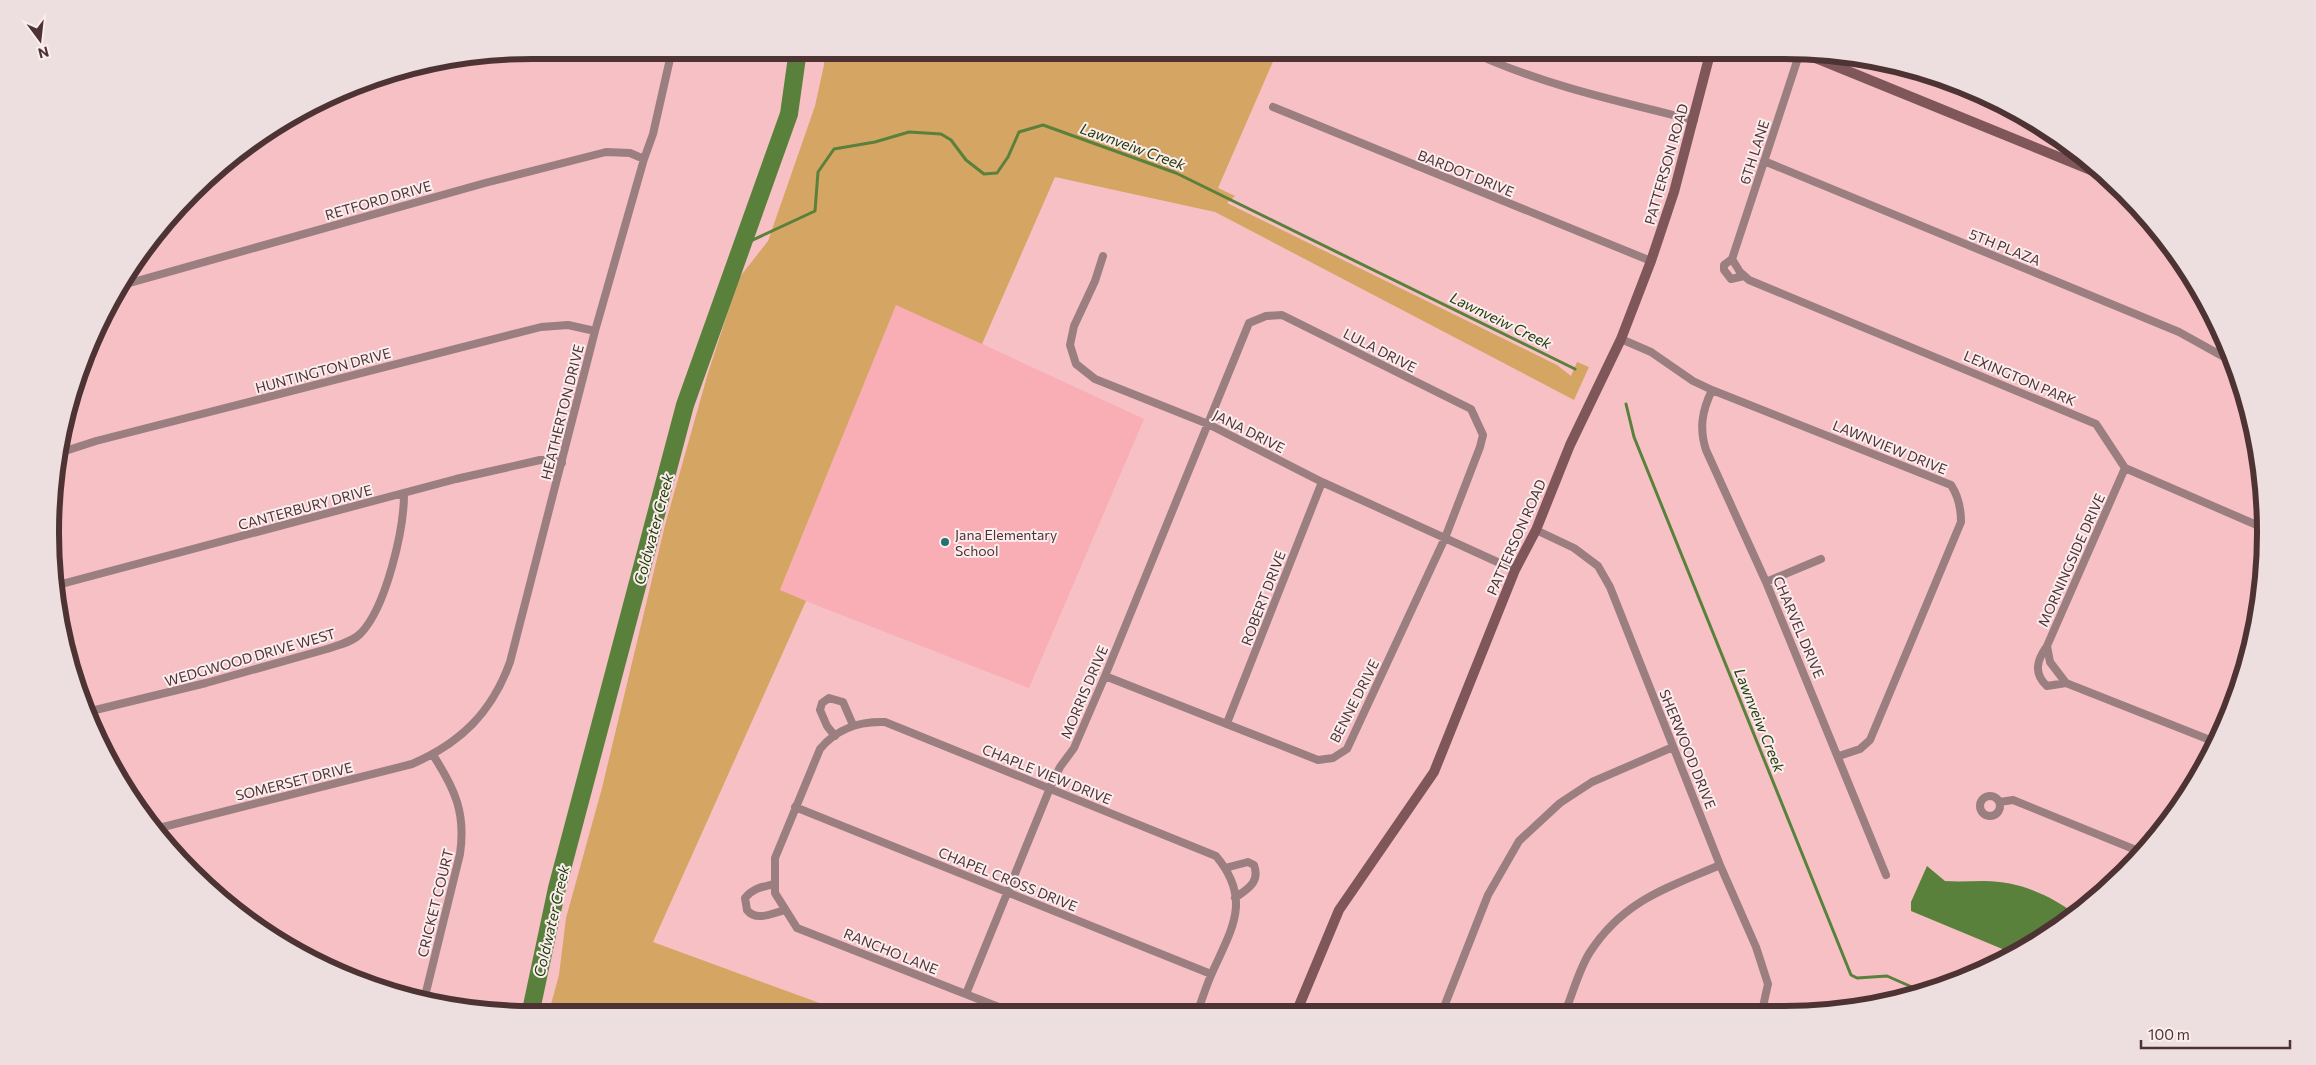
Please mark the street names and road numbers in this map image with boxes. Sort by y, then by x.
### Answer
street label: PATTERSON ROAD [1641,101,1691,227]
street label: 6TH LANE [1736,118,1772,186]
street label: BARDOT DRIVE [1415,146,1517,200]
street label: RETFORD DRIVE [323,177,433,223]
street label: 5TH PLAZA [1967,225,2043,269]
street label: LULA DRIVE [1341,324,1419,376]
street label: HEATHERTON DRIVE [537,343,587,481]
street label: HUNTINGTON DRIVE [253,344,393,396]
street label: LEXINGTON PARK [1961,347,2079,409]
street label: JANA DRIVE [1210,406,1288,456]
street label: LAWNVIEW DRIVE [1830,416,1950,478]
street label: PATTERSON ROAD [1483,476,1549,598]
street label: CANTERBURY DRIVE [236,481,374,533]
street label: MORNINGSIDE DRIVE [2034,491,2108,629]
street label: ROBERT DRIVE [1237,548,1289,648]
street label: CHARVEL DRIVE [1770,574,1828,680]
street label: WEDGWOOD DRIVE WEST [163,624,337,690]
street label: MORRIS DRIVE [1057,643,1111,741]
street label: BENNE DRIVE [1326,657,1382,745]
street label: SHERWOOD DRIVE [1656,687,1720,811]
street label: CHAPLE VIEW DRIVE [980,740,1114,808]
street label: SOMERSET DRIVE [234,758,354,804]
street label: CHAPEL CROSS DRIVE [936,843,1080,915]
street label: CRICKET COURT [413,847,457,959]
street label: RANCHO LANE [841,924,941,978]

